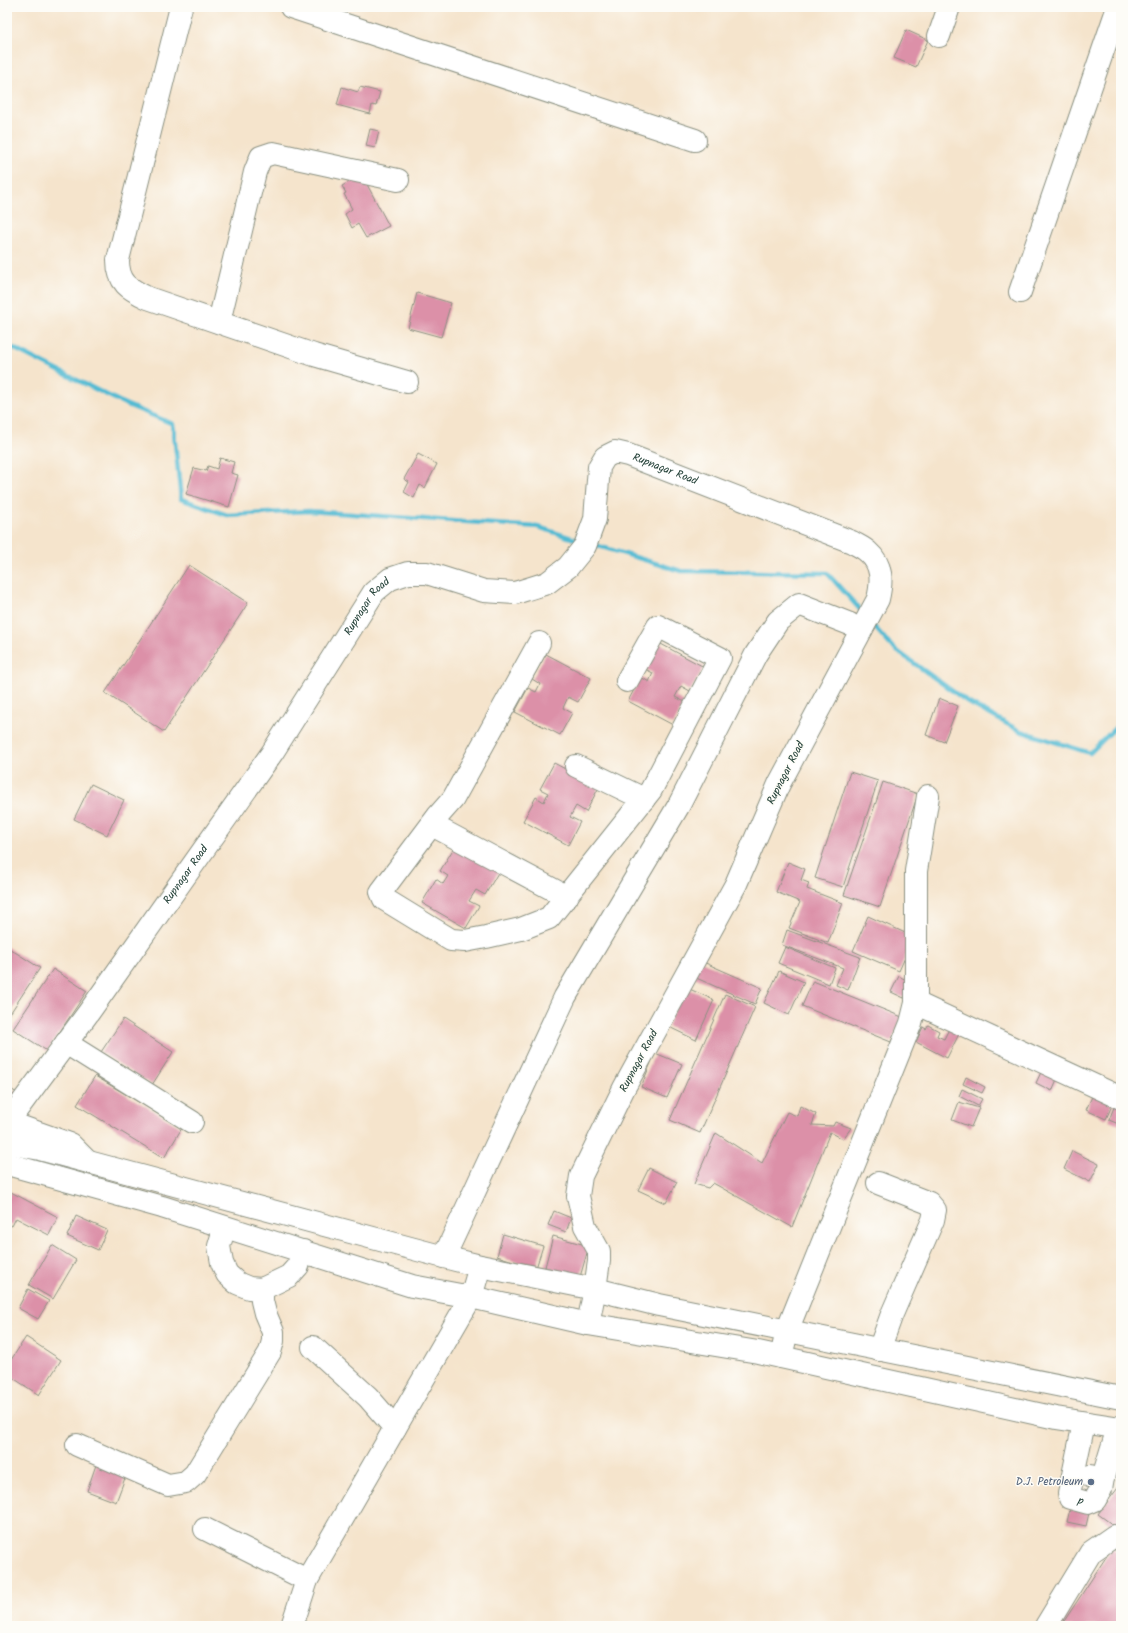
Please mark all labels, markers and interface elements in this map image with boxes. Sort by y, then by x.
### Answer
street label: Rupnagar Road [630,449,701,490]
street label: Rupnagar Road [340,573,394,639]
street label: Rupnagar Road [762,738,810,808]
street label: Rupnagar Road [159,841,213,908]
street label: Rupnagar Road [615,1026,663,1095]
place label: D.J. Petroleum [1016,1473,1083,1491]
marker: D.J. Petroleum [1086,1477,1096,1487]
street label: p [1075,1491,1087,1511]

